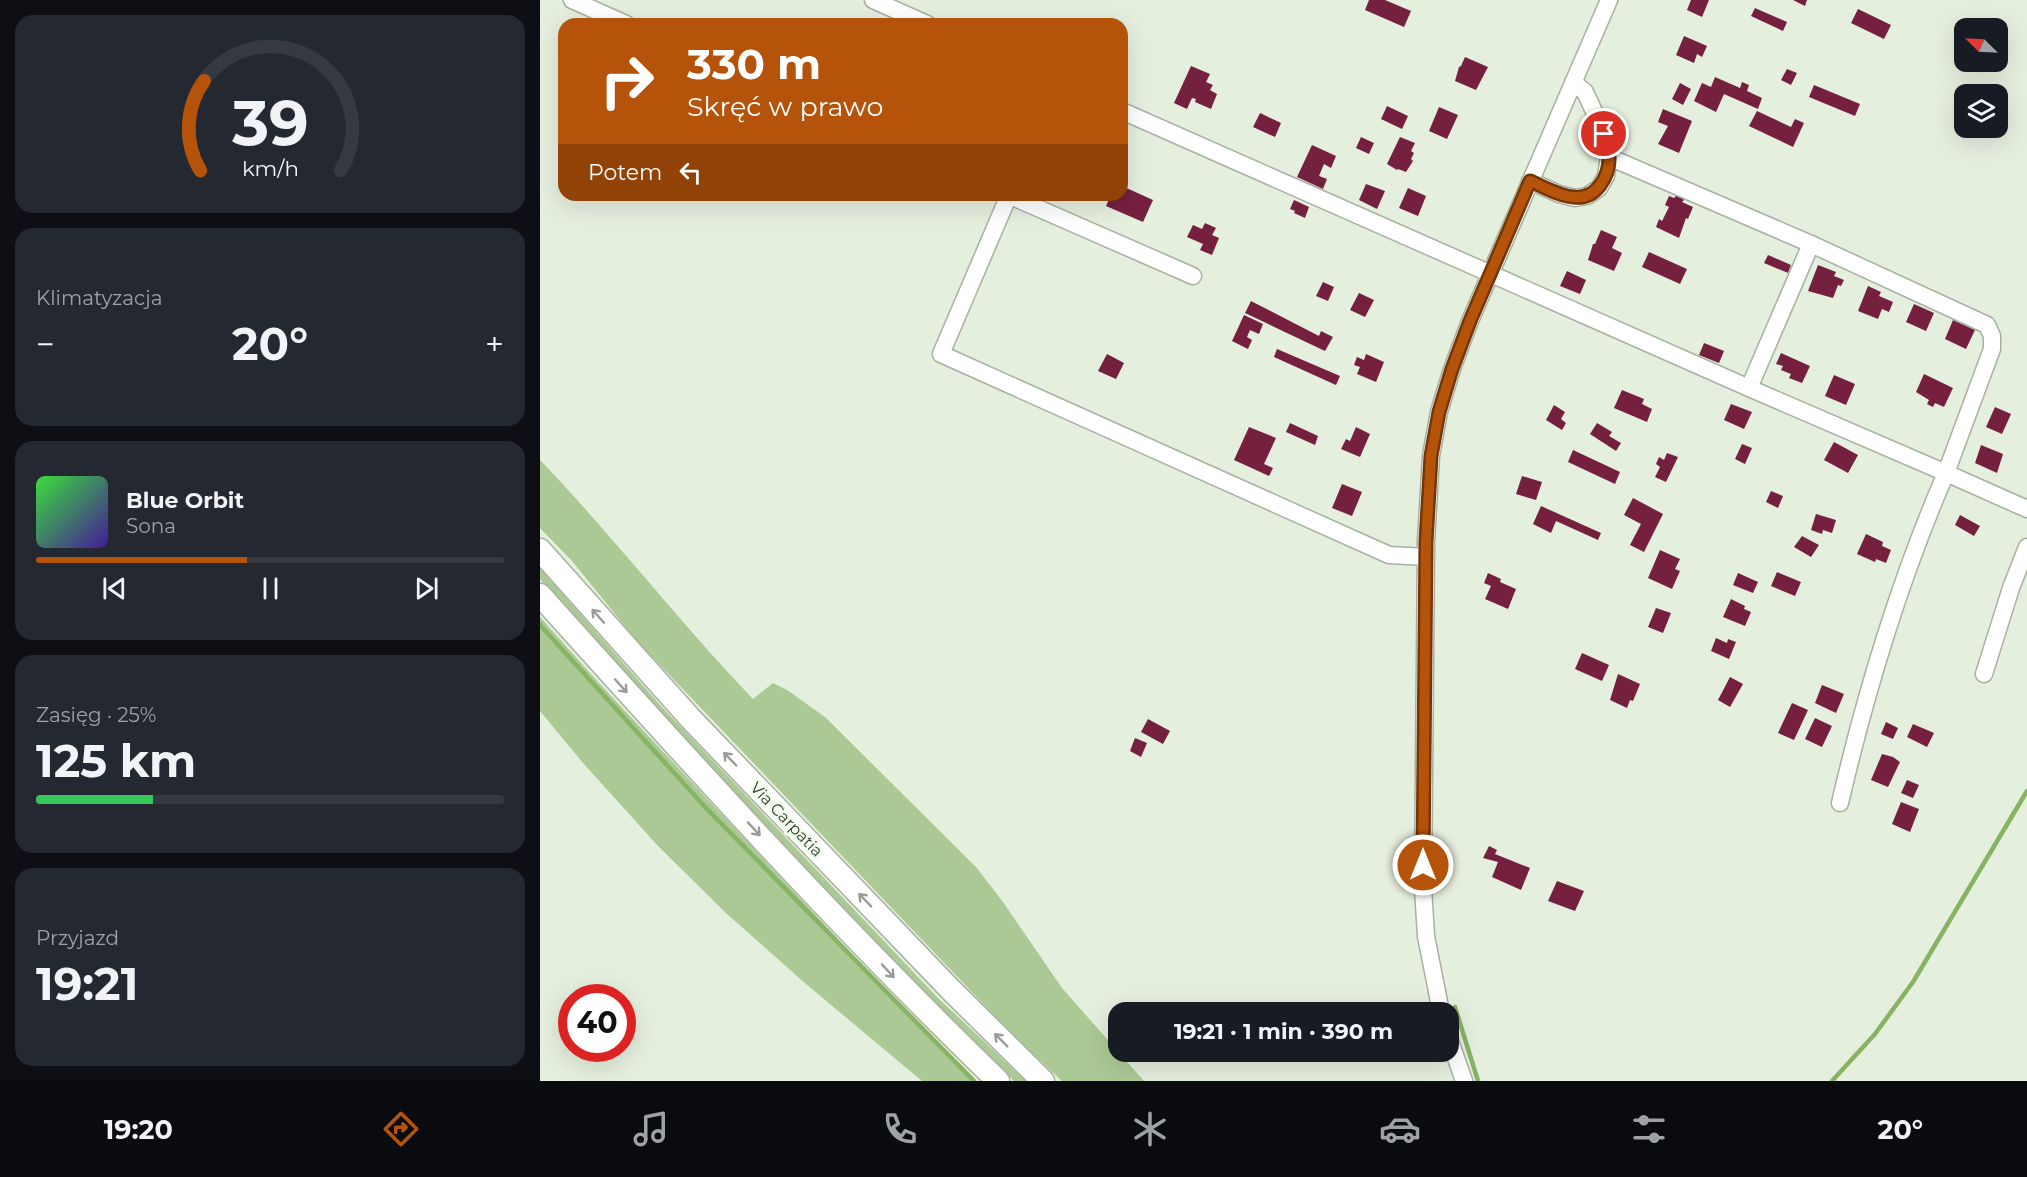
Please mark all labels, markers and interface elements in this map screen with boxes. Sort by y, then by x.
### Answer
north arrow [1954,18,2008,72]
map controls [1954,18,2008,138]
text: 330 m [687,38,821,90]
icon: right [588,42,666,120]
button: layers [1954,84,2008,138]
text: 39 [231,85,308,161]
text: Skręć w prawo [687,90,883,123]
pin [1578,108,1629,159]
icon: arrive [1587,117,1620,150]
text: km/h [241,155,299,181]
icon: left [674,156,707,189]
text: Potem [588,159,662,186]
text: Klimatyzacja [36,286,163,310]
text: 20° [232,316,308,371]
text: − [36,324,55,364]
text: + [485,324,504,364]
text: Blue Orbit [126,487,244,514]
text: Sona [126,514,176,538]
icon: previous [98,572,131,605]
icon: pause [254,572,287,605]
icon: next [410,572,443,605]
one-way arrow [591,608,605,623]
one-way arrow [614,678,628,693]
text: Zasięg · 25% [36,703,156,727]
text: 125 km [36,733,196,788]
one-way arrow [723,752,737,767]
street label: Via Carpatia [746,778,827,861]
one-way arrow [746,821,760,836]
position arrow [1391,833,1455,897]
one-way arrow [857,893,872,908]
text: Przyjazd [36,926,119,950]
text: 19:21 [36,956,138,1011]
one-way arrow [880,963,895,978]
speed limit sign: 40 [558,984,636,1062]
text: 19:21 · 1 min · 390 m [1174,1018,1393,1045]
one-way arrow [993,1033,1008,1047]
icon: directions [380,1108,422,1150]
icon: music [630,1108,672,1150]
icon: phone [879,1108,921,1150]
icon: climate [1129,1108,1171,1150]
icon: car [1379,1108,1421,1150]
icon: filters [1628,1108,1670,1150]
text: 19:20 [104,1113,173,1146]
text: 20° [1878,1113,1923,1146]

